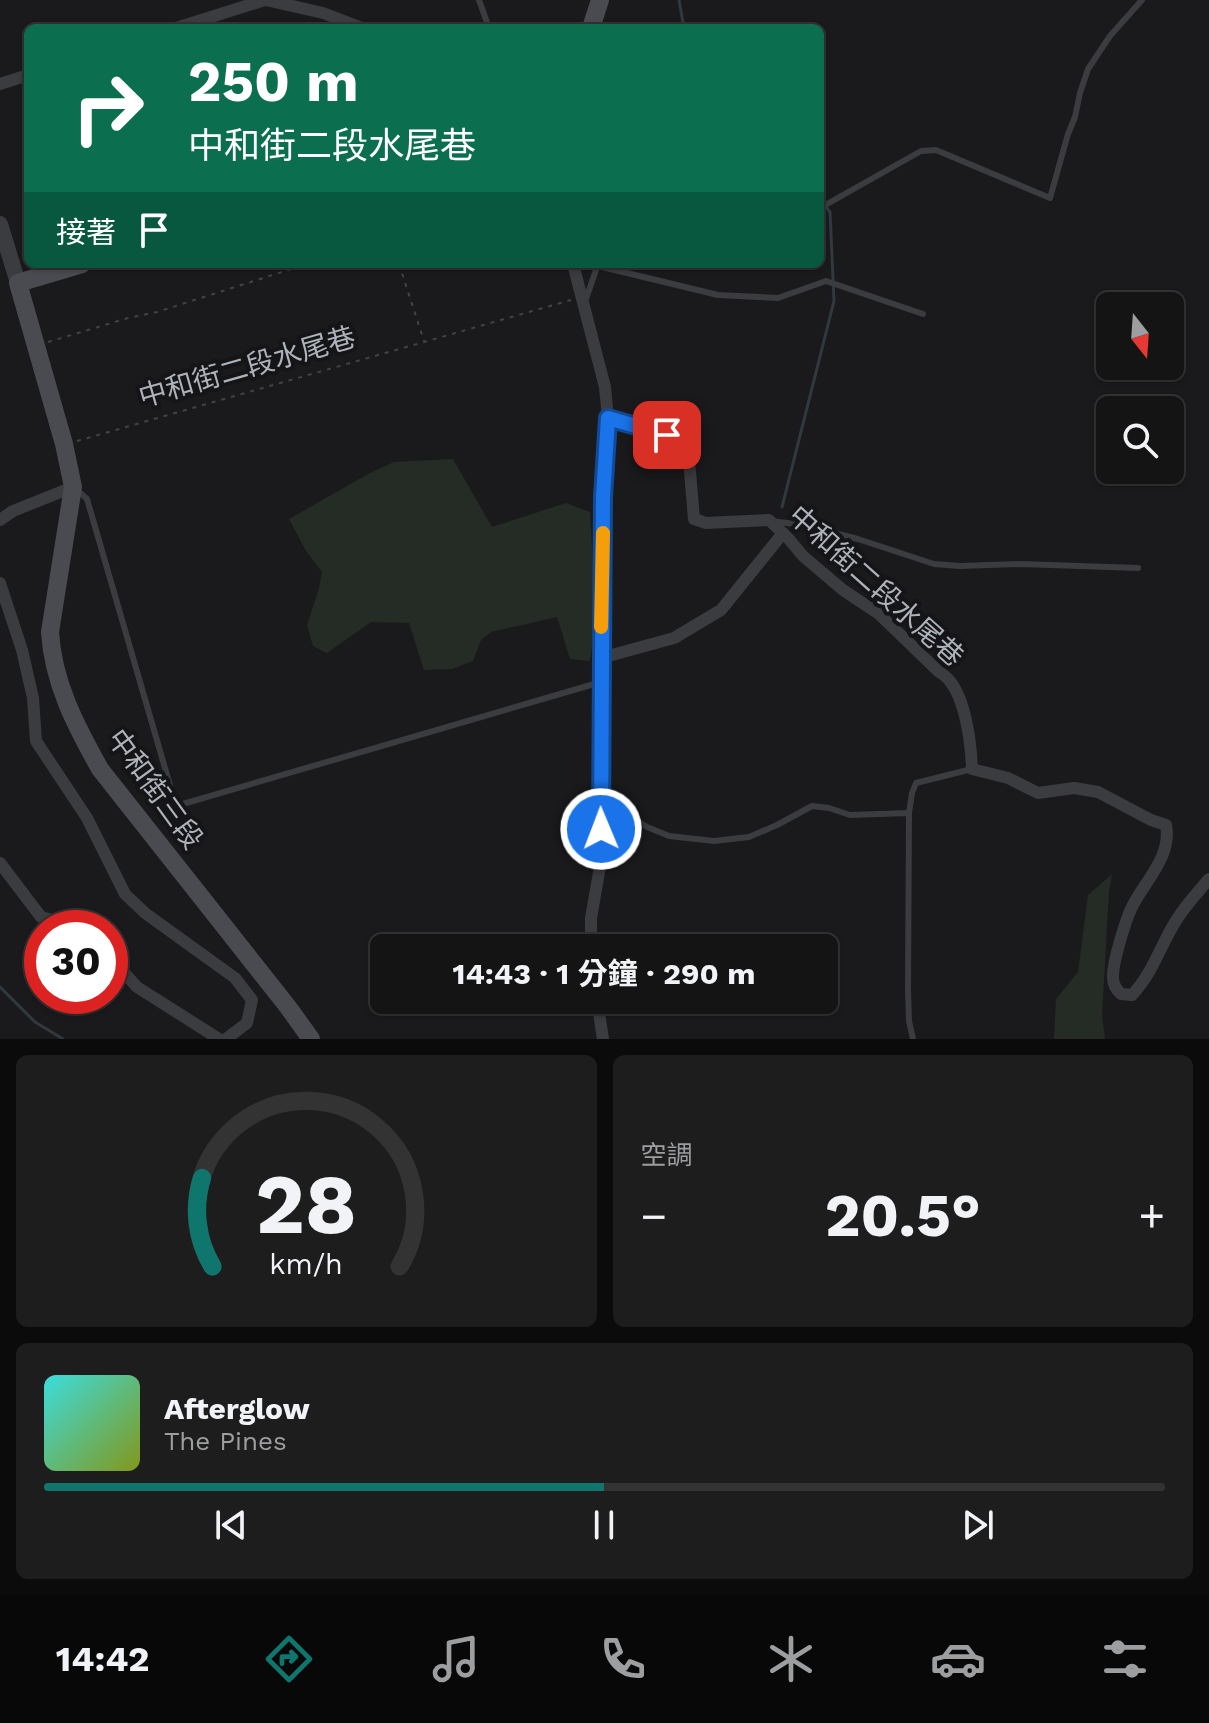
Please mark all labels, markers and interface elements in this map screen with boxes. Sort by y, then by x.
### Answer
text: 250 m [188,49,359,115]
icon: right [56,56,160,160]
text: 中和街二段水尾巷 [188,125,476,167]
icon: arrive [132,208,176,252]
text: 接著 [56,215,116,250]
north arrow [1096,292,1184,380]
map controls [1096,292,1184,484]
street label: 中和街二段水尾巷 [135,320,359,414]
button: search [1096,396,1184,484]
pin [633,401,701,469]
icon: arrive [645,413,689,457]
street label: 中和街二段水尾巷 [782,499,970,673]
street label: 中和街三段 [101,723,209,855]
position arrow [559,787,643,871]
speed limit sign: 30 [24,910,128,1014]
text: 14:43 · 1 分鐘 · 290 m [452,956,756,991]
text: 空調 [641,1140,693,1170]
text: 28 [255,1156,357,1253]
text: 20.5° [825,1180,981,1251]
text: − [641,1190,667,1242]
text: + [1138,1190,1165,1242]
text: km/h [269,1247,343,1281]
text: Afterglow [164,1391,310,1426]
text: The Pines [164,1426,287,1456]
icon: previous [209,1503,253,1547]
icon: pause [582,1503,626,1547]
icon: next [956,1503,1000,1547]
icon: directions [261,1631,317,1687]
icon: music [428,1631,484,1687]
icon: phone [595,1631,651,1687]
icon: climate [763,1631,819,1687]
icon: car [930,1631,986,1687]
icon: filters [1097,1631,1153,1687]
text: 14:42 [56,1638,150,1680]

